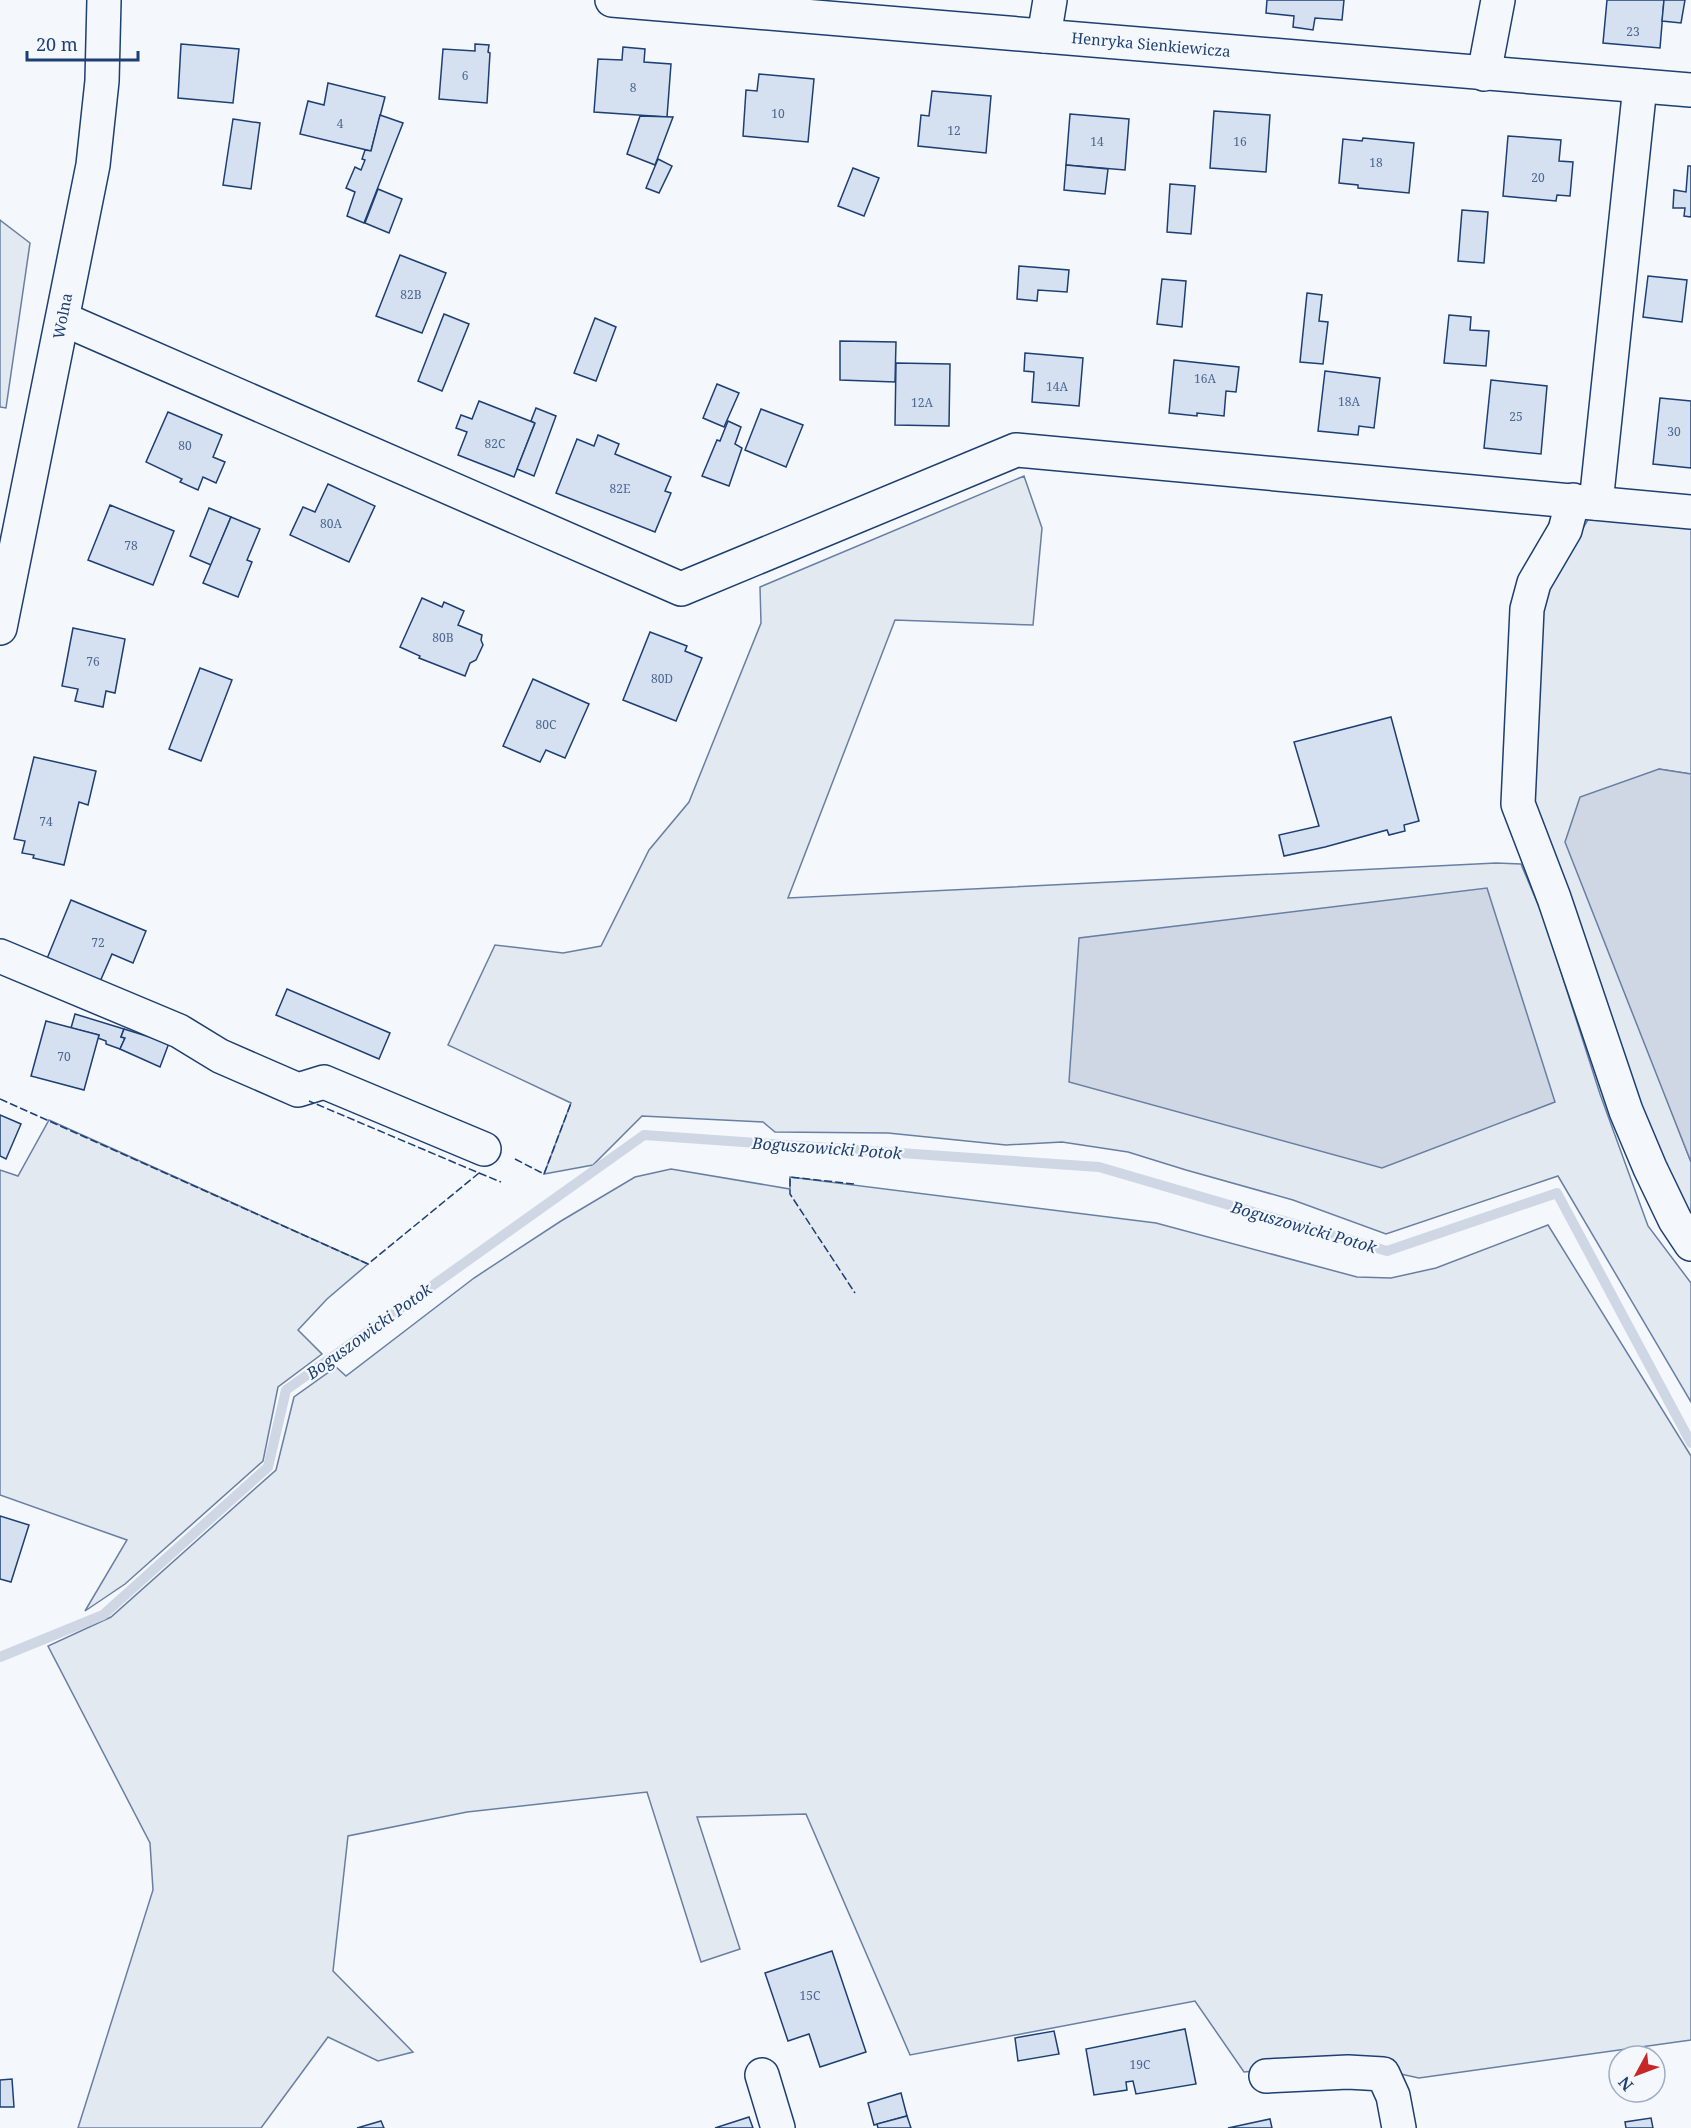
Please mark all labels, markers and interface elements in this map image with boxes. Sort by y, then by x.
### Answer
house number: 23 [1626,23,1640,40]
scale bar [27,24,138,62]
street label: Henryka Sienkiewicza [1071,27,1232,61]
text: 20 m [36,32,78,56]
house number: 6 [462,67,469,84]
house number: 8 [630,79,637,96]
house number: 10 [771,105,785,122]
house number: 4 [337,115,344,132]
house number: 12 [947,122,961,139]
house number: 14 [1090,133,1104,150]
house number: 16 [1233,133,1247,150]
house number: 18 [1369,154,1383,171]
house number: 20 [1531,169,1545,186]
house number: 82B [400,286,422,303]
street label: Wolna [48,291,76,340]
house number: 16A [1194,370,1216,387]
house number: 14A [1046,378,1068,395]
house number: 18A [1338,393,1360,410]
house number: 12A [911,394,933,411]
house number: 25 [1509,408,1523,425]
house number: 30 [1667,423,1681,440]
house number: 82C [485,435,505,452]
house number: 80 [178,437,192,454]
house number: 82E [610,480,630,497]
house number: 80A [320,515,342,532]
house number: 78 [124,537,138,554]
house number: 80B [432,629,454,646]
house number: 76 [86,653,100,670]
house number: 80D [651,670,673,687]
house number: 80C [536,716,556,733]
house number: 74 [39,813,53,830]
house number: 72 [91,934,105,951]
house number: 70 [57,1048,71,1065]
water label: Boguszowicki Potok [750,1132,904,1164]
water label: Boguszowicki Potok [1228,1195,1380,1259]
water label: Boguszowicki Potok [301,1277,437,1385]
house number: 15C [800,1987,820,2004]
north arrow [1607,2044,1667,2104]
house number: 19C [1130,2056,1150,2073]
text: N [1613,2072,1638,2096]

